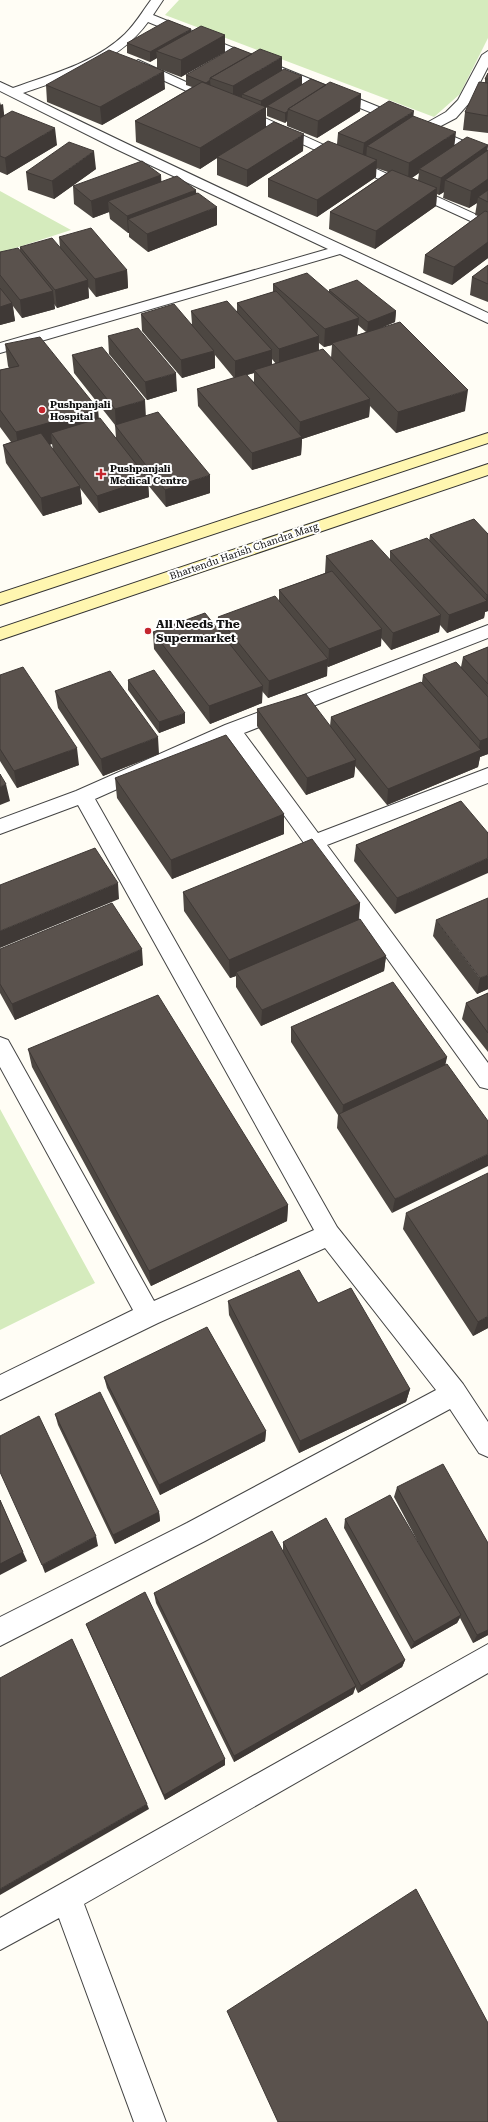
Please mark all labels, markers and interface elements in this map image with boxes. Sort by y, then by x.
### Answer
place label: Pushpanjali Hospital [50,399,111,422]
marker: Pushpanjali Hospital [37,405,47,415]
place label: Pushpanjali Medical Centre [110,463,187,486]
marker: Pushpanjali Medical Centre [95,468,107,480]
street label: Bhartendu Harish Chandra Marg [168,520,320,582]
place label: All Needs The Supermarket [156,617,240,645]
marker: All Needs The Supermarket [143,626,153,636]

